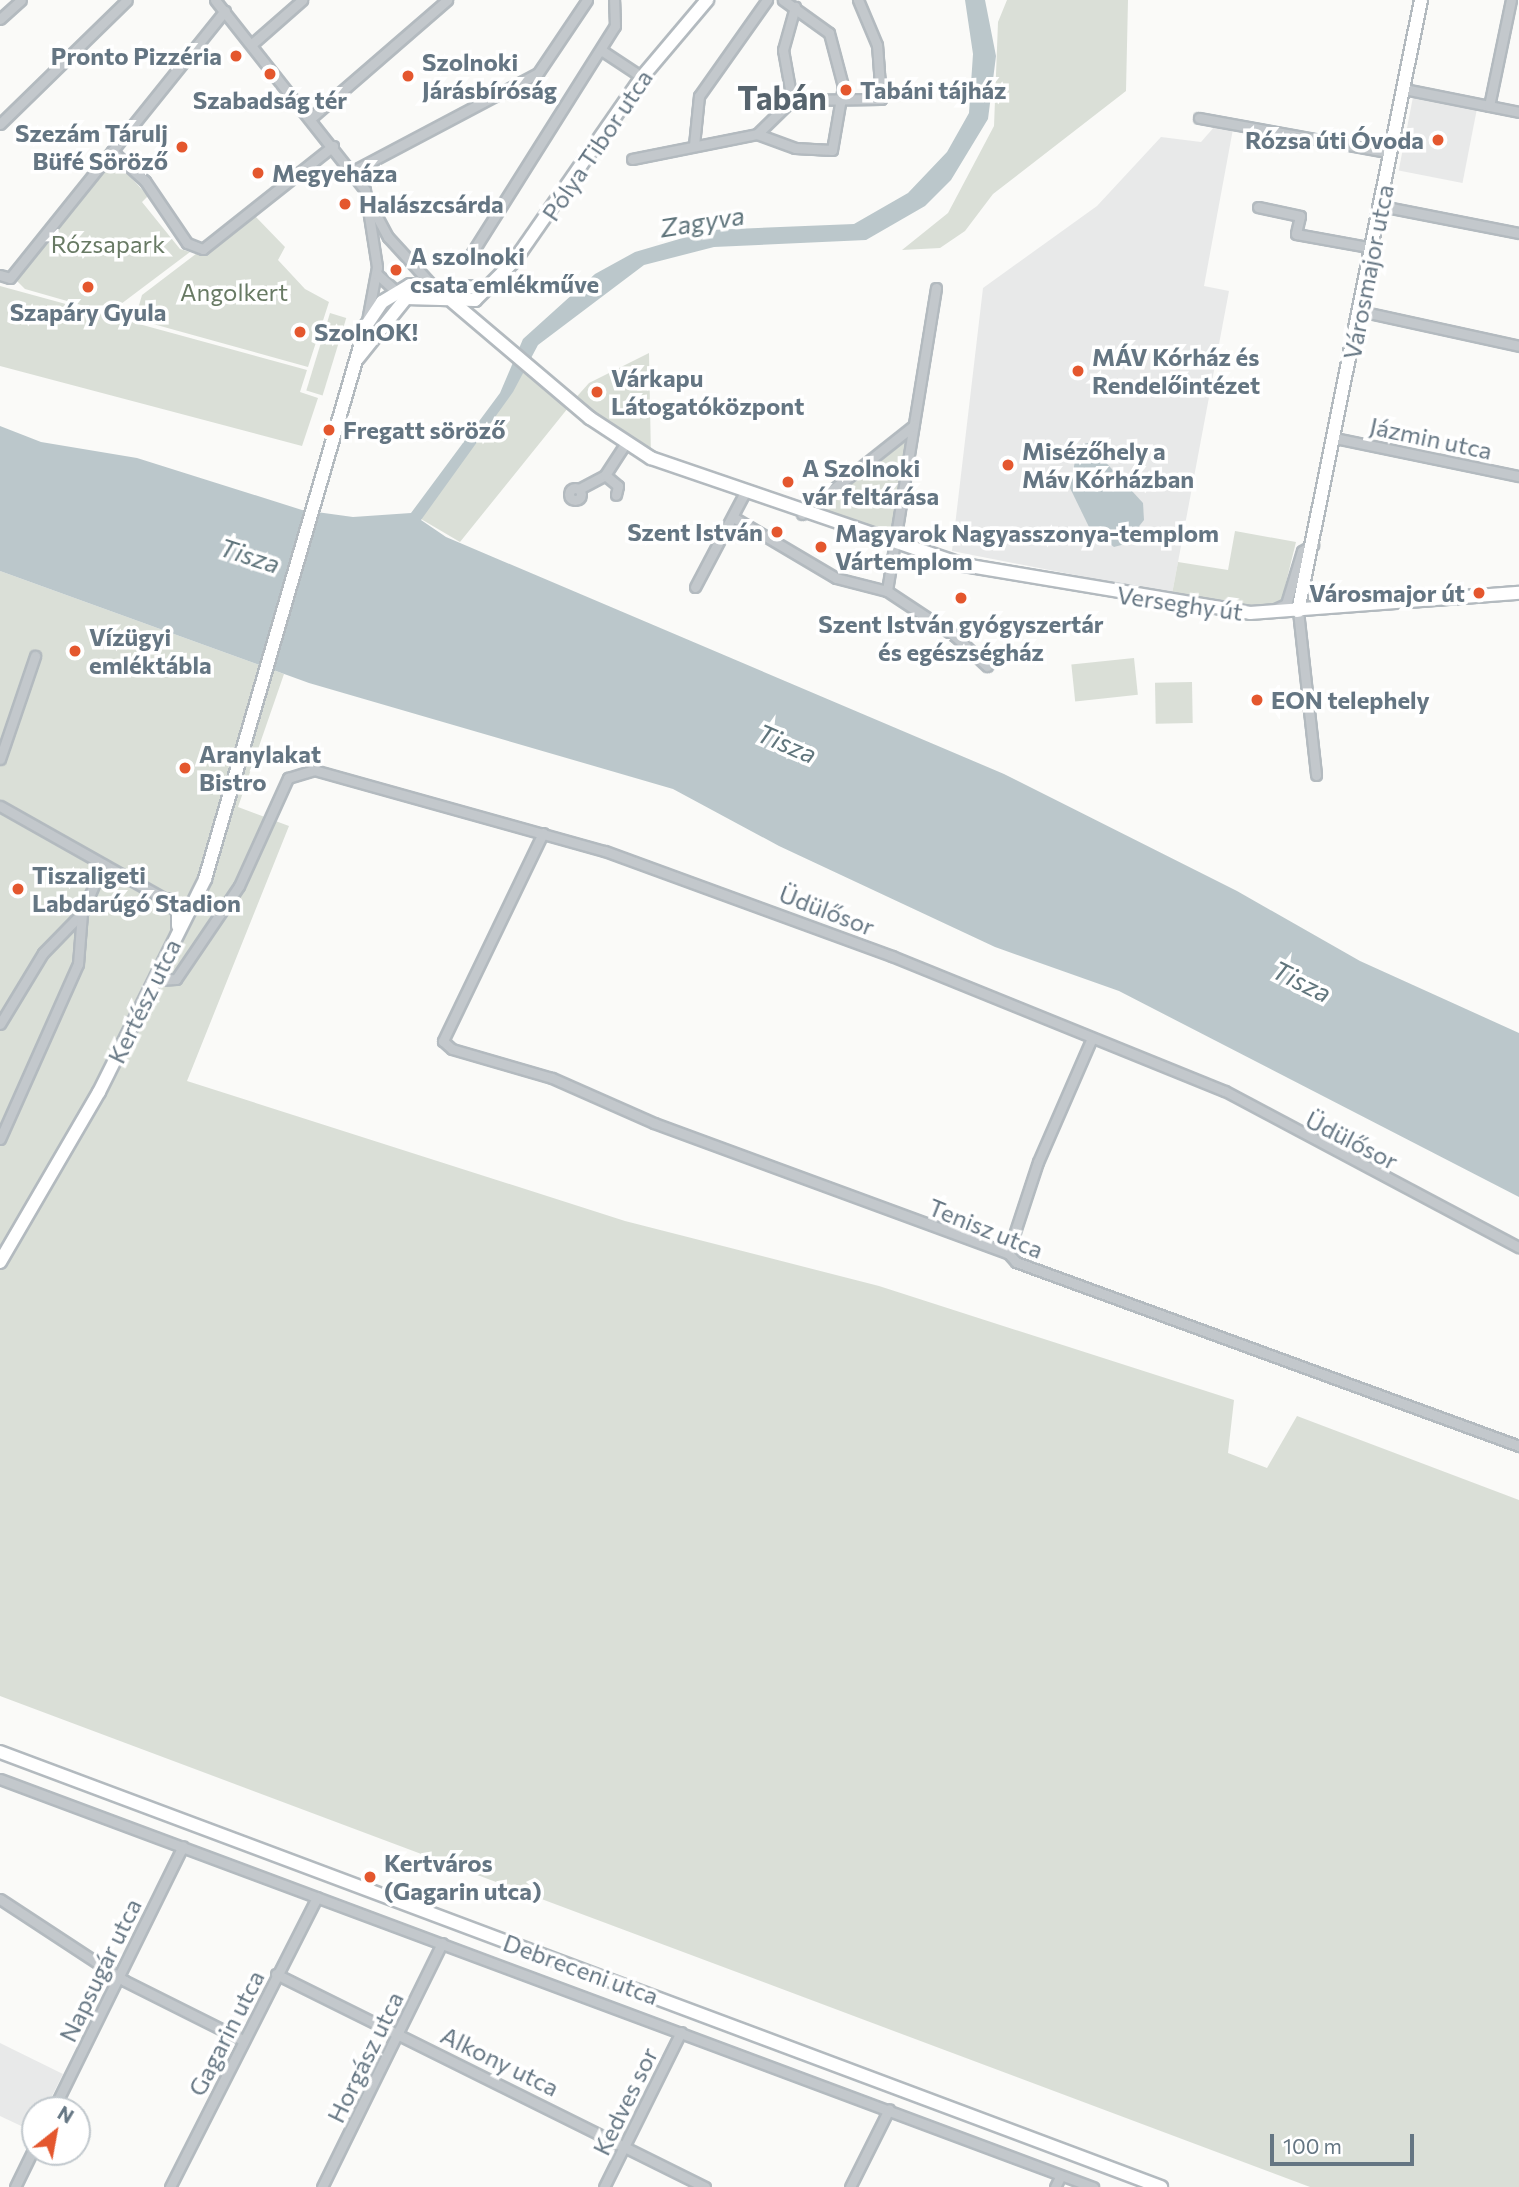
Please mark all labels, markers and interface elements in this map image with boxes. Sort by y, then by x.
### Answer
place label: Pronto Pizzéria [51,42,222,70]
marker: Pronto Pizzéria [228,48,244,64]
place label: Szolnoki Járásbíróság [422,48,557,104]
street label: Pólya Tibor utca [536,64,658,226]
marker: Szabadság tér [262,66,278,82]
marker: Szolnoki Járásbíróság [400,68,416,84]
place label: Tabáni tájház [860,76,1006,104]
district label: Tabán [737,78,827,116]
marker: Tabáni tájház [838,82,854,98]
place label: Szabadság tér [193,86,347,114]
place label: Szezám Tárulj Büfé Söröző [15,119,168,175]
place label: Rózsa úti Óvoda [1245,126,1424,154]
marker: Rózsa úti Óvoda [1430,132,1446,148]
marker: Szezám Tárulj Büfé Söröző [174,139,190,155]
place label: Megyeháza [272,159,398,187]
marker: Megyeháza [250,165,266,181]
street label: Városmajor utca [1337,182,1399,362]
place label: Halászcsárda [359,190,504,218]
marker: Halászcsárda [337,196,353,212]
water label: Zagyva [657,199,747,243]
park label: Rózsapark [51,230,165,258]
place label: A szolnoki csata emlékműve [410,242,599,298]
marker: A szolnoki csata emlékműve [388,262,404,278]
park label: Angolkert [180,278,288,306]
marker: Szapáry Gyula [80,279,96,295]
place label: Szapáry Gyula [10,298,166,326]
place label: SzolnOK! [314,318,418,346]
marker: SzolnOK! [292,324,308,340]
place label: MÁV Kórház és Rendelőintézet [1092,343,1260,399]
marker: MÁV Kórház és Rendelőintézet [1070,363,1086,379]
place label: Várkapu Látogatóközpont [611,364,804,420]
marker: Várkapu Látogatóközpont [589,384,605,400]
street label: Jázmin utca [1367,411,1495,465]
place label: Fregatt söröző [343,416,505,444]
marker: Fregatt söröző [321,422,337,438]
place label: Misézőhely a Máv Kórházban [1022,437,1194,493]
place label: A Szolnoki vár feltárása [802,454,939,510]
marker: Misézőhely a Máv Kórházban [1000,457,1016,473]
marker: A Szolnoki vár feltárása [780,474,796,490]
place label: Szent István [627,518,763,546]
place label: Magyarok Nagyasszonya-templom Vártemplom [835,519,1219,575]
marker: Szent István [769,524,785,540]
water label: Tisza [216,531,284,579]
marker: Magyarok Nagyasszonya-templom Vártemplom [813,539,829,555]
place label: Városmajor út [1309,579,1465,607]
street label: Verseghy út [1115,580,1245,626]
marker: Városmajor út [1471,585,1487,601]
marker: Szent István gyógyszertár és egészségház [953,590,969,606]
place label: Szent István gyógyszertár és egészségház [818,610,1104,666]
place label: Vízügyi emléktábla [89,623,212,679]
marker: Vízügyi emléktábla [67,643,83,659]
place label: EON telephely [1271,686,1430,714]
marker: EON telephely [1249,692,1265,708]
water label: Tisza [753,717,821,769]
place label: Aranylakat Bistro [199,740,321,796]
marker: Aranylakat Bistro [177,760,193,776]
place label: Tiszaligeti Labdarúgó Stadion [32,861,241,917]
street label: Üdülősor [775,879,879,941]
marker: Tiszaligeti Labdarúgó Stadion [10,881,26,897]
street label: Kertész utca [102,934,186,1068]
water label: Tisza [1267,953,1337,1009]
street label: Üdülősor [1301,1105,1403,1175]
street label: Tenisz utca [924,1192,1048,1264]
place label: Kertváros (Gagarin utca) [384,1849,542,1905]
marker: Kertváros (Gagarin utca) [362,1869,378,1885]
street label: Napsugár utca [53,1894,147,2046]
street label: Debreceni utca [500,1928,662,2010]
street label: Gagarin utca [182,1965,270,2101]
street label: Horgász utca [321,1987,409,2127]
street label: Alkony utca [436,2020,564,2102]
street label: Kedves sor [586,2042,664,2160]
north arrow [21,2096,91,2166]
text: N [54,2101,78,2128]
scale bar [1274,2120,1418,2164]
text: 100 m [1283,2133,1342,2158]

